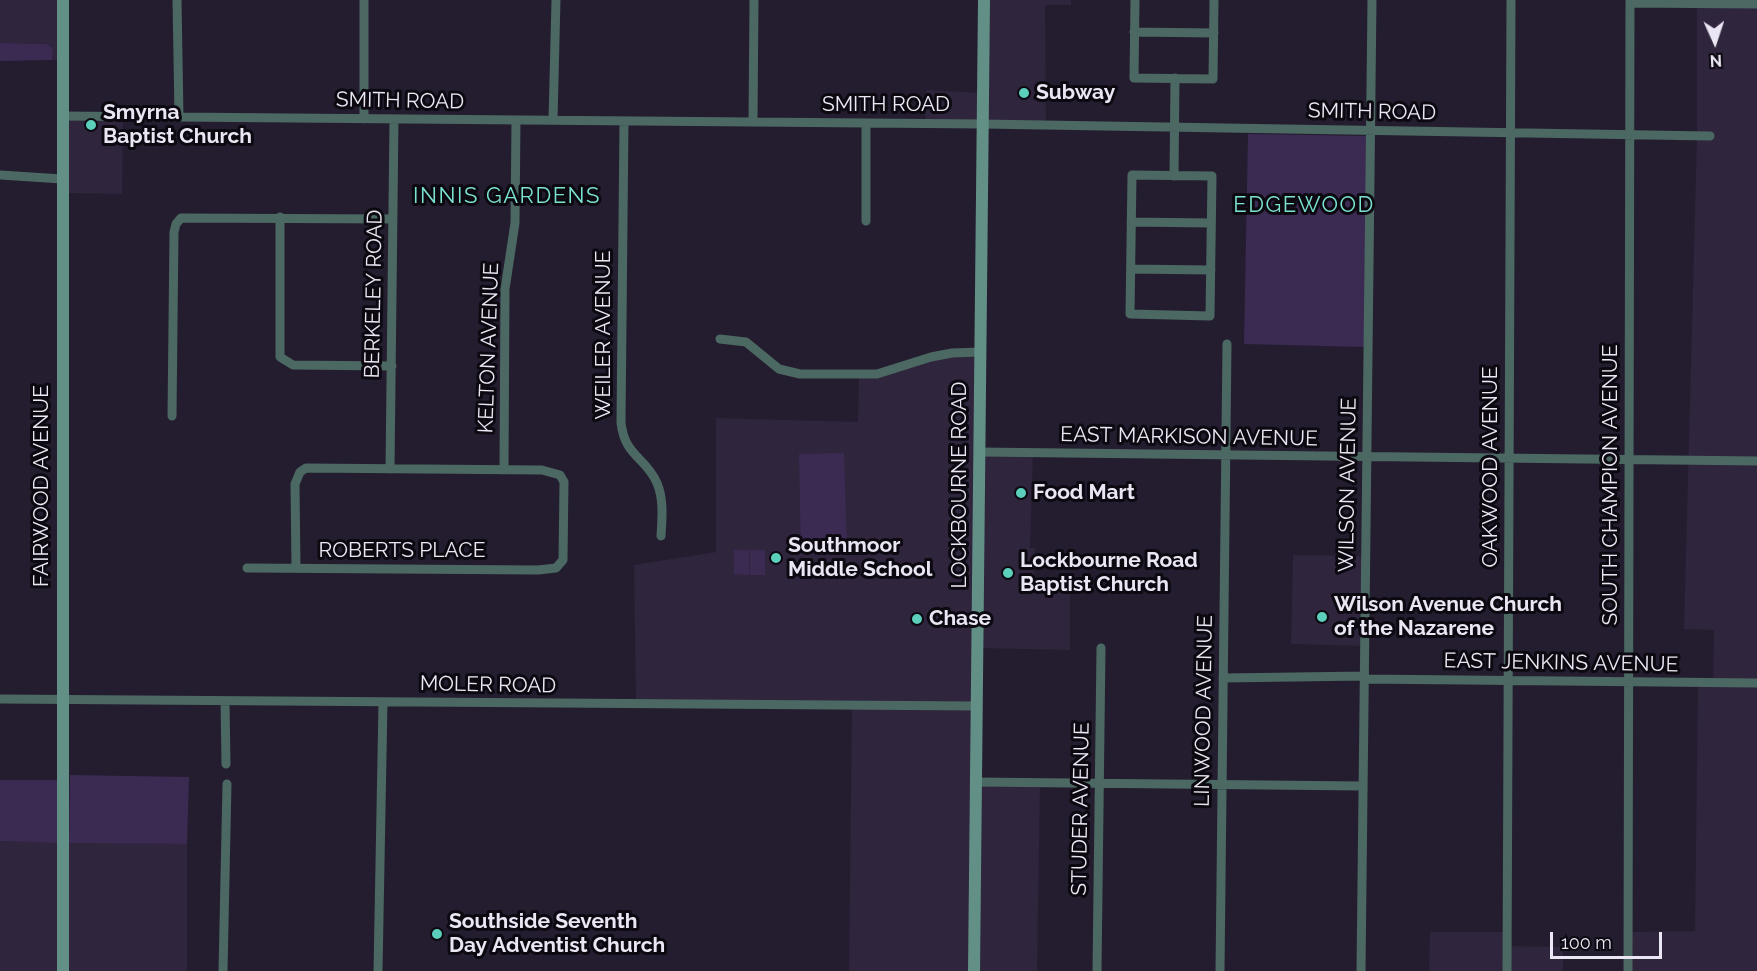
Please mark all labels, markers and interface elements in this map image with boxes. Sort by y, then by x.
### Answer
north arrow [1685,12,1745,72]
text: N [1709,51,1723,70]
place label: Subway [1036,80,1115,106]
marker: Subway [1017,86,1031,100]
street label: SMITH ROAD [336,87,464,115]
street label: SMITH ROAD [822,92,950,118]
street label: SMITH ROAD [1308,98,1436,126]
place label: Smyrna Baptist Church [103,100,252,150]
marker: Smyrna Baptist Church [84,118,98,132]
district label: INNIS GARDENS [413,183,601,209]
district label: EDGEWOOD [1233,192,1375,218]
street label: BERKELEY ROAD [360,209,388,379]
street label: WEILER AVENUE [591,251,617,419]
street label: KELTON AVENUE [473,262,505,434]
street label: SOUTH CHAMPION AVENUE [1598,344,1624,626]
street label: OAKWOOD AVENUE [1478,366,1504,568]
street label: LOCKBOURNE ROAD [947,381,973,589]
street label: FAIRWOOD AVENUE [29,385,55,587]
street label: WILSON AVENUE [1334,398,1362,572]
street label: EAST MARKISON AVENUE [1060,422,1318,452]
place label: Food Mart [1033,480,1135,506]
marker: Food Mart [1014,486,1028,500]
place label: Southmoor Middle School [788,533,932,583]
street label: ROBERTS PLACE [319,538,485,564]
place label: Lockbourne Road Baptist Church [1020,548,1198,598]
marker: Southmoor Middle School [769,551,783,565]
marker: Lockbourne Road Baptist Church [1001,566,1015,580]
place label: Wilson Avenue Church of the Nazarene [1334,592,1562,642]
place label: Chase [929,606,991,632]
marker: Wilson Avenue Church of the Nazarene [1315,610,1329,624]
marker: Chase [910,612,924,626]
street label: LINWOOD AVENUE [1190,615,1218,807]
street label: EAST JENKINS AVENUE [1443,648,1679,678]
street label: MOLER ROAD [420,671,556,699]
street label: STUDER AVENUE [1067,722,1095,896]
place label: Southside Seventh Day Adventist Church [449,909,665,959]
scale bar [1553,920,1666,958]
marker: Southside Seventh Day Adventist Church [430,927,444,941]
text: 100 m [1561,932,1612,953]

